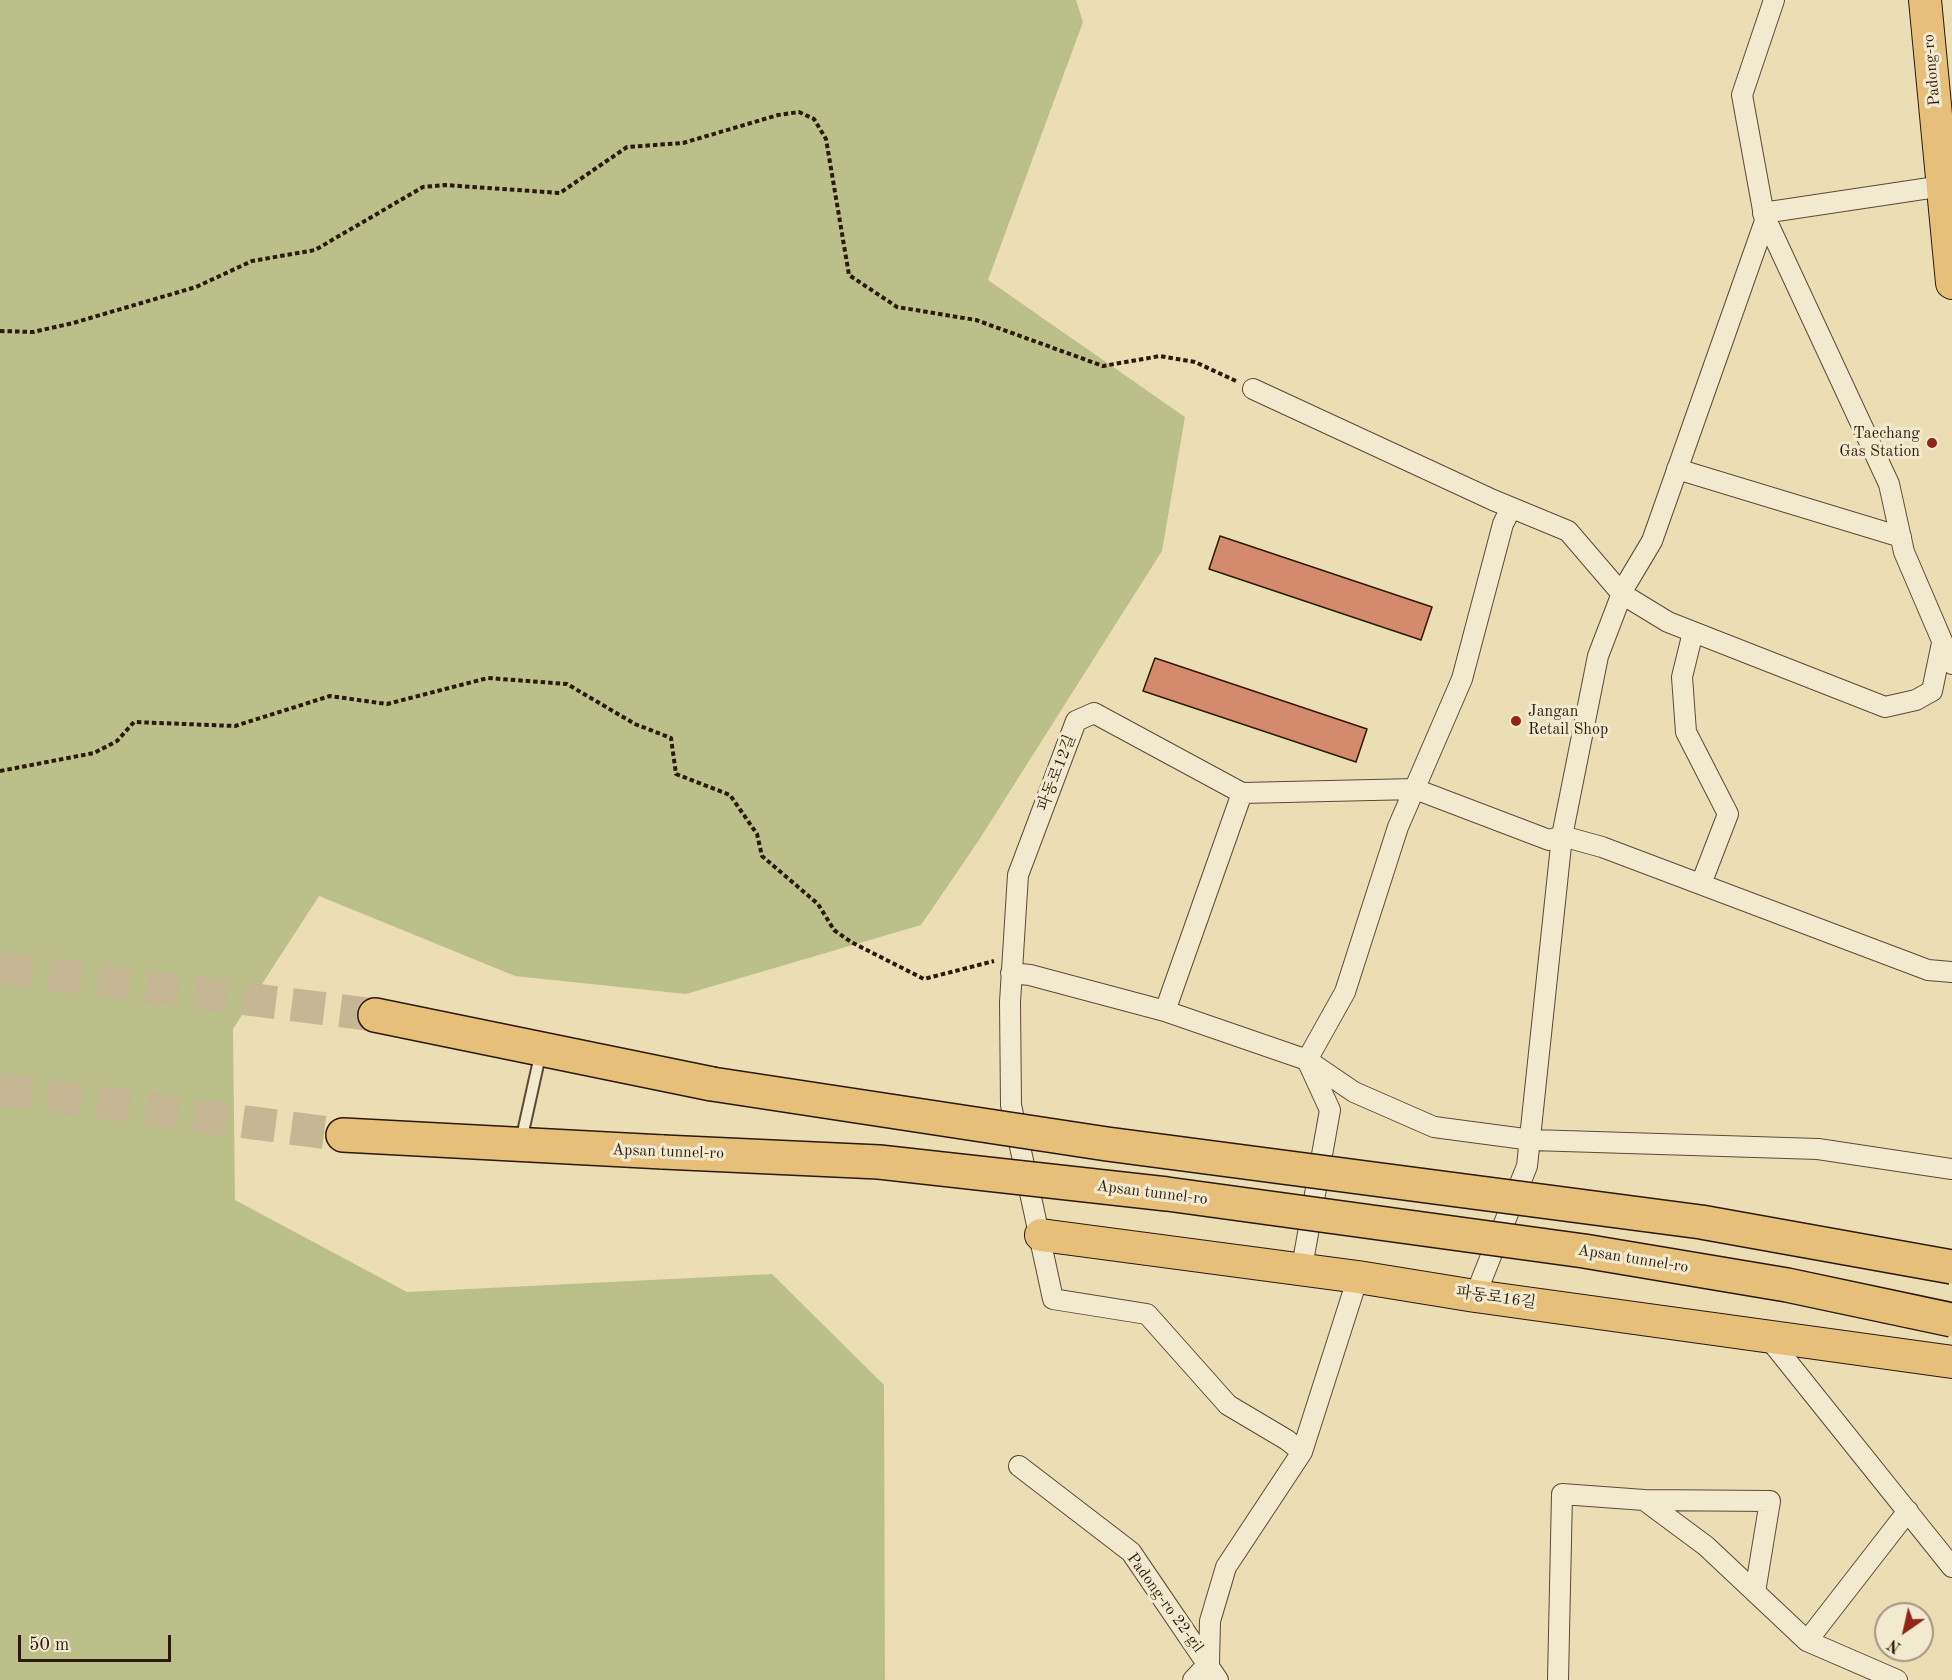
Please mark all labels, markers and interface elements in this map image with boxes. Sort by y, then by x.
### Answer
street label: Padong-ro [1919,33,1945,107]
place label: Taechang Gas Station [1839,424,1920,462]
marker: Taechang Gas Station [1925,436,1939,450]
place label: Jangan Retail Shop [1528,702,1608,740]
marker: Jangan Retail Shop [1509,714,1523,728]
street label: 파동로12길 [1034,732,1080,814]
street label: Apsan tunnel-ro [612,1140,724,1164]
street label: Apsan tunnel-ro [1095,1177,1209,1209]
street label: Apsan tunnel-ro [1576,1241,1690,1277]
street label: 파동로16길 [1455,1283,1537,1313]
street label: Padong-ro 22-gil [1122,1550,1208,1656]
north arrow [1874,1602,1934,1662]
scale bar [21,1623,174,1661]
text: N [1886,1635,1905,1655]
text: 50 m [29,1636,69,1654]

